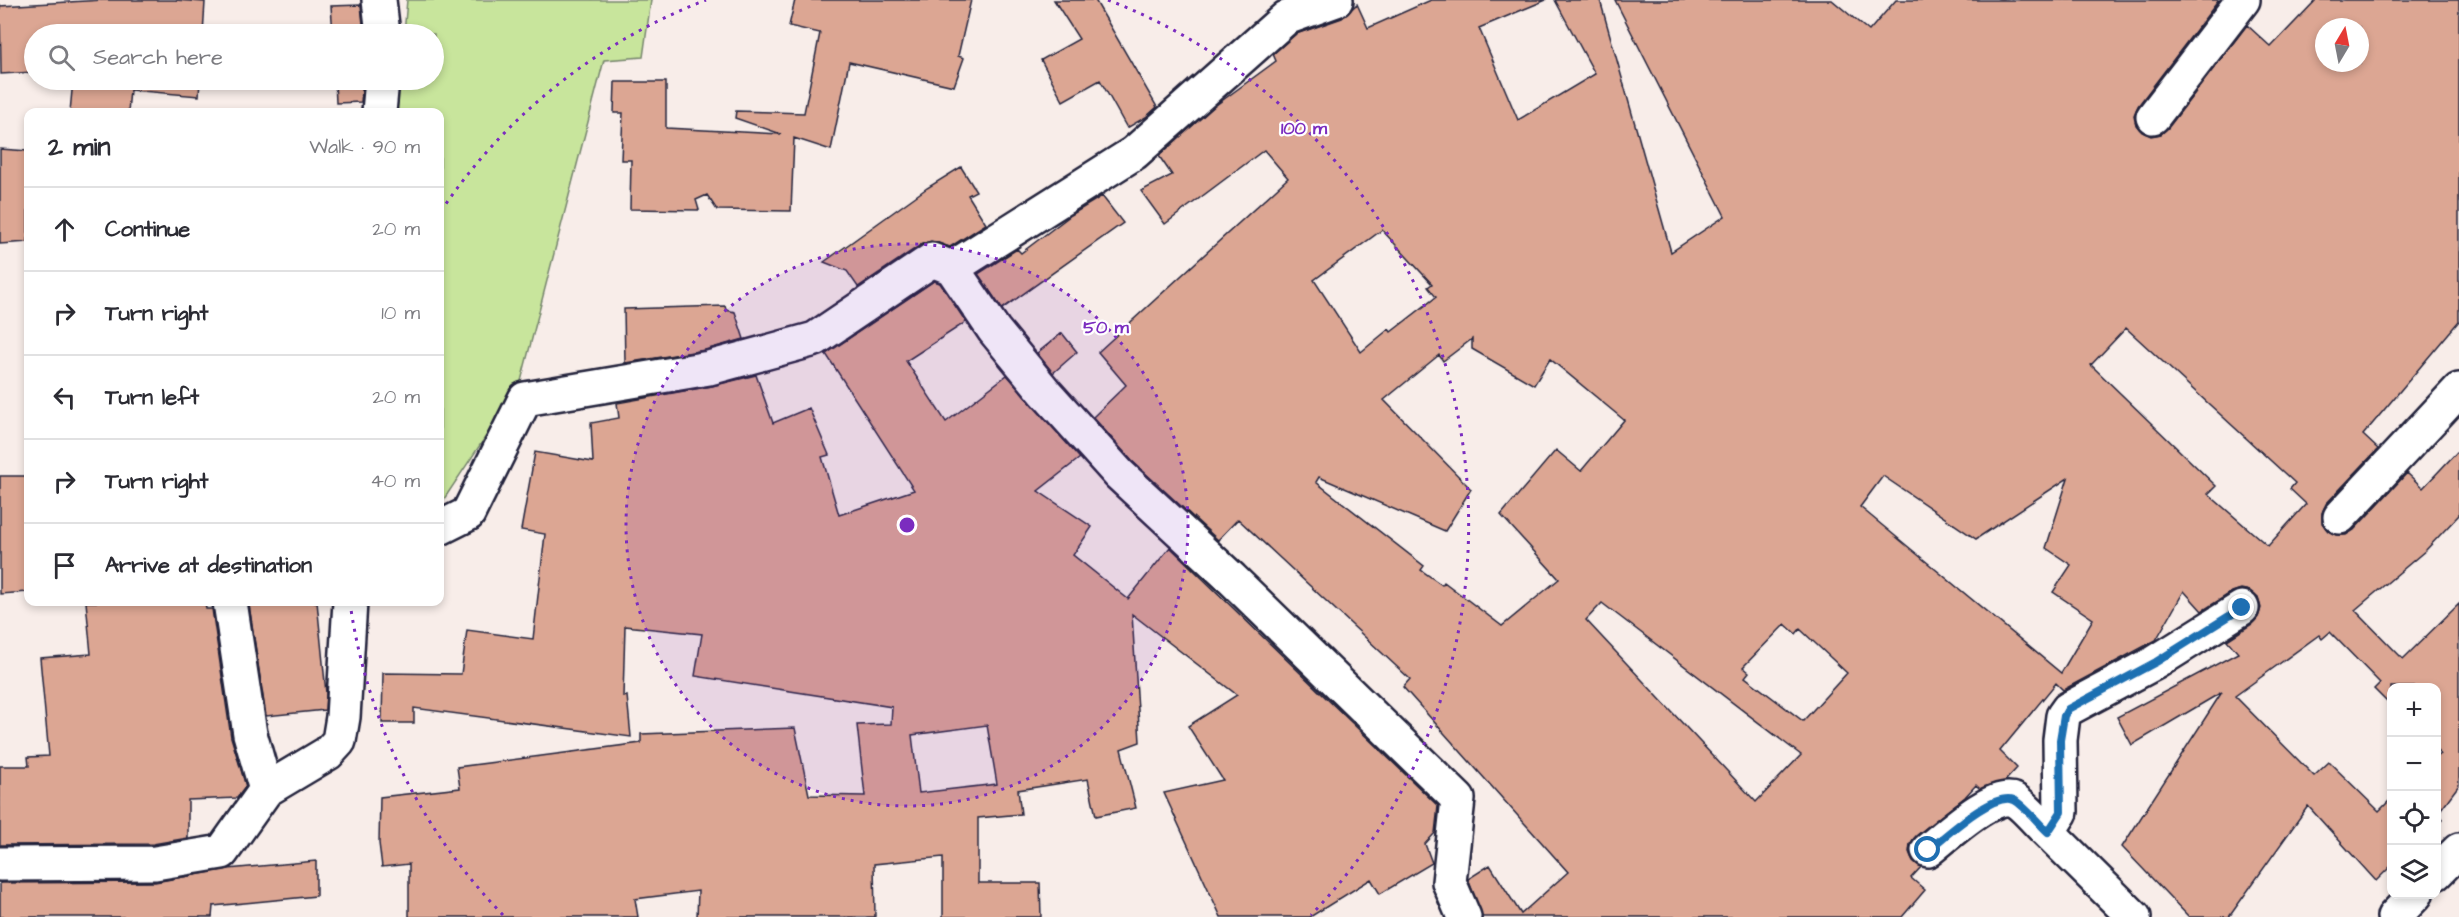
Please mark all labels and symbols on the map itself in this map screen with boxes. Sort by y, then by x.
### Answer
north arrow [2315,18,2369,72]
text: 100 m [1281,116,1328,141]
text: 50 m [1083,315,1130,340]
centre of rings [897,515,917,535]
route end [2228,594,2254,620]
route start [1914,836,1940,862]

